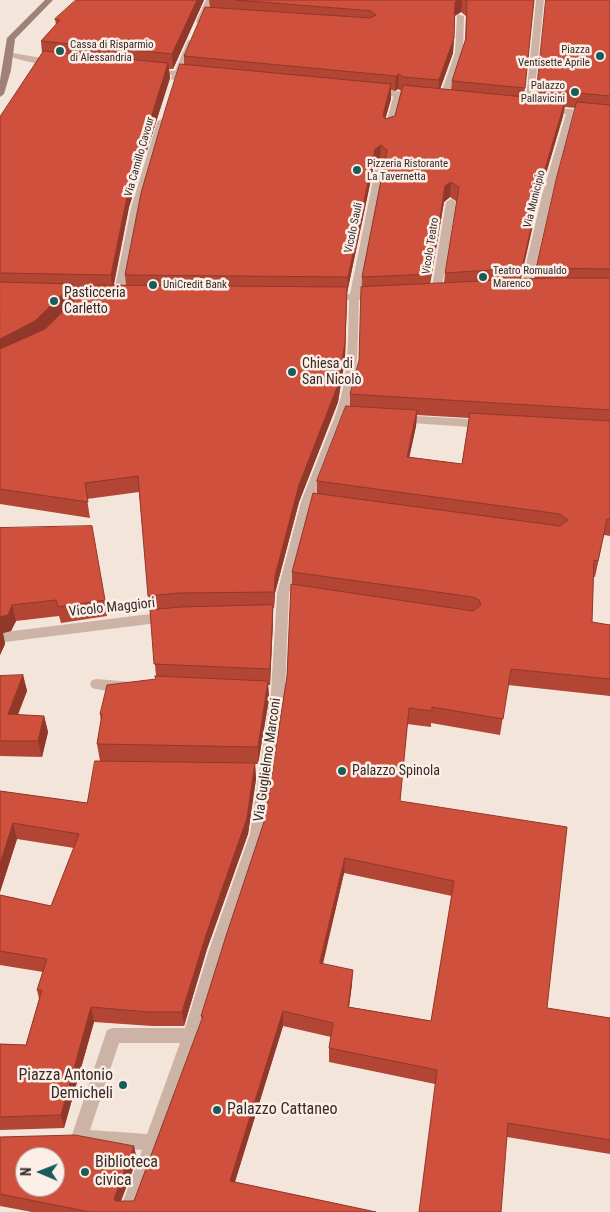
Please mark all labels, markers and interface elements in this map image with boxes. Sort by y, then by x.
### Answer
place label: Cassa di Risparmio di Alessandria [70,38,154,64]
place label: Piazza Ventisette Aprile [518,43,590,69]
marker: Cassa di Risparmio di Alessandria [54,45,66,57]
marker: Piazza Ventisette Aprile [594,50,606,62]
place label: Palazzo Pallavicini [521,79,565,105]
marker: Palazzo Pallavicini [569,86,581,98]
street label: Via Camillo Cavour [122,116,158,198]
place label: Pizzeria Ristorante La Tavernetta [367,157,448,183]
marker: Pizzeria Ristorante La Tavernetta [351,164,363,176]
street label: Via Municipio [521,169,549,229]
street label: Vicolo Sauli [342,202,366,254]
street label: Vicolo Teatro [420,217,442,275]
place label: Teatro Romualdo Marenco [493,264,567,290]
marker: Teatro Romualdo Marenco [477,271,489,283]
place label: UniCredit Bank [163,278,227,292]
marker: UniCredit Bank [147,279,159,291]
place label: Pasticceria Carletto [64,285,126,318]
marker: Pasticceria Carletto [48,295,60,307]
place label: Chiesa di San Nicolò [302,356,362,388]
marker: Chiesa di San Nicolò [286,366,298,378]
street label: Vicolo Maggiori [68,595,156,621]
street label: Via Guglielmo Marconi [251,697,285,823]
place label: Palazzo Spinola [352,763,440,779]
marker: Palazzo Spinola [336,765,348,777]
place label: Piazza Antonio Demicheli [18,1066,113,1104]
marker: Piazza Antonio Demicheli [117,1079,129,1091]
place label: Palazzo Cattaneo [227,1100,338,1120]
marker: Palazzo Cattaneo [211,1104,223,1116]
north arrow [15,1147,65,1197]
place label: Biblioteca civica [95,1153,158,1191]
marker: Biblioteca civica [79,1166,91,1178]
text: N [18,1167,34,1176]

